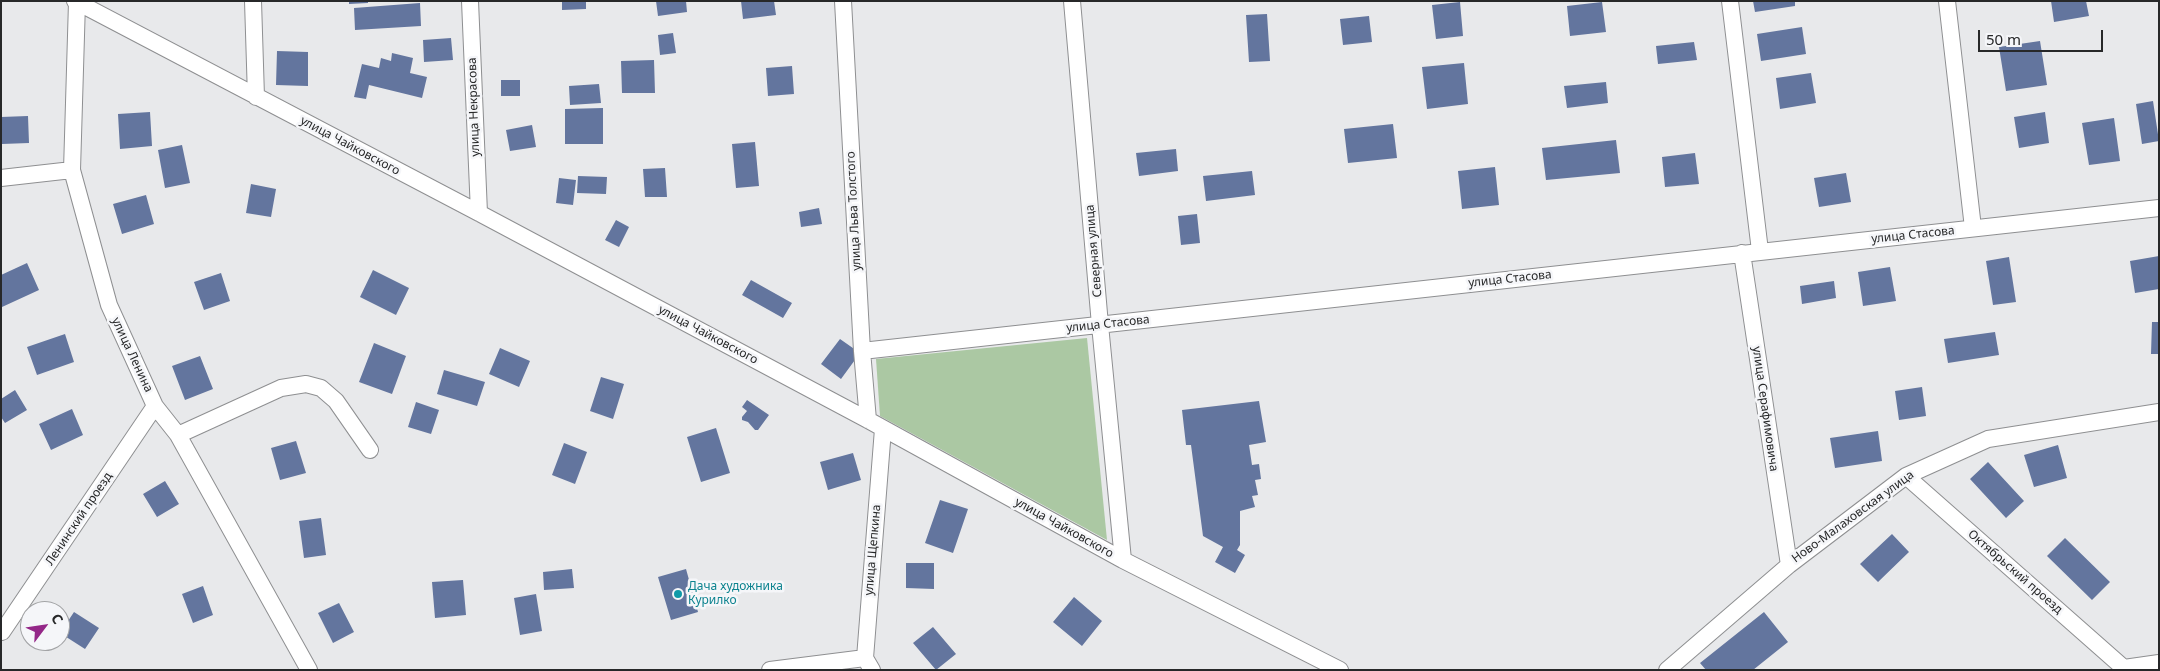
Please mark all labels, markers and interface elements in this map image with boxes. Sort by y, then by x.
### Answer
scale bar [1980,20,2105,52]
text: 50 m [1986,29,2021,49]
street label: улица Некрасова [465,57,483,157]
street label: улица Чайковского [298,114,402,178]
street label: улица Льва Толстого [844,151,864,271]
street label: Северная улица [1083,204,1105,298]
street label: улица Стасова [1871,223,1955,247]
street label: улица Стасова [1468,267,1552,291]
street label: улица Чайковского [656,303,760,367]
street label: улица Стасова [1066,312,1150,336]
street label: улица Ленина [108,315,156,395]
street label: улица Серафимовича [1749,346,1781,472]
street label: Ново-Малаховская улица [1789,468,1917,566]
street label: Ленинский проезд [43,470,115,568]
street label: улица Чайковского [1012,495,1116,561]
street label: улица Щепкина [862,504,884,596]
street label: Октябрьский проезд [1965,527,2065,617]
place label: Дача художника Курилко [688,580,783,608]
marker: Дача художника Курилко [672,588,684,600]
north arrow [20,601,70,651]
text: С [47,610,68,627]

